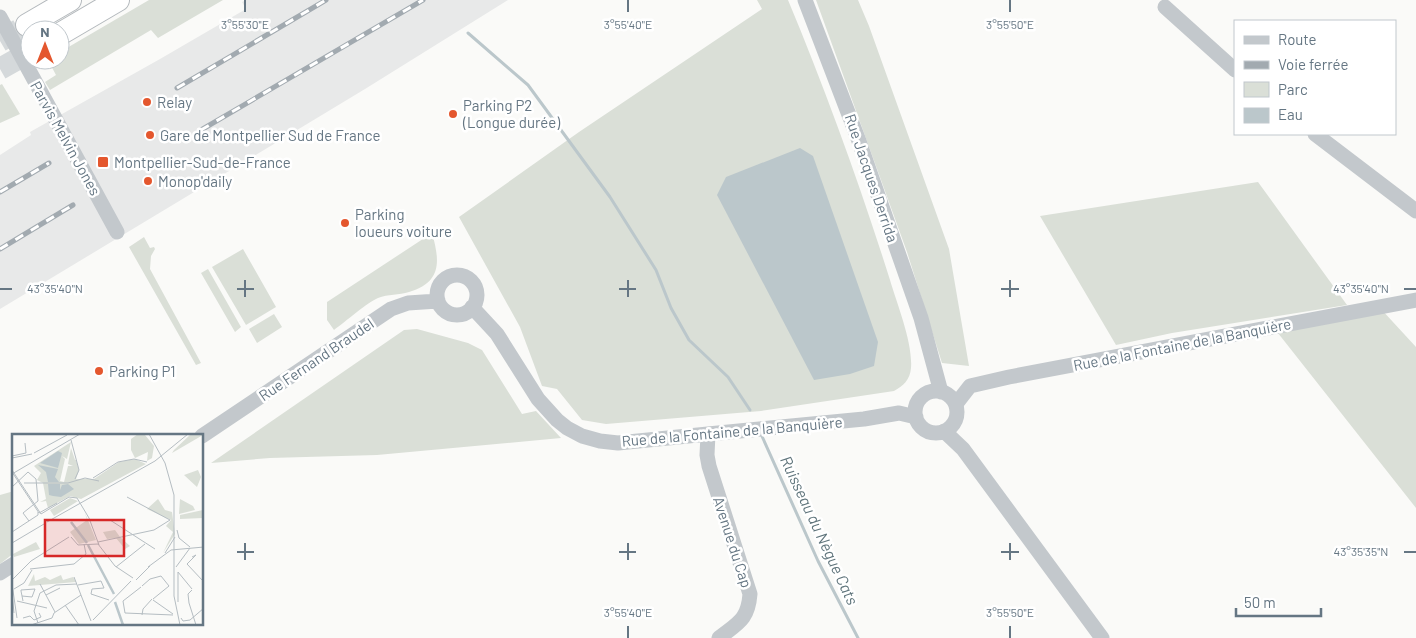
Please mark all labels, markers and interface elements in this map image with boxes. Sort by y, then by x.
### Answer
text: 3°55'30"E [221,17,269,31]
text: 3°55'40"E [604,17,652,31]
text: 3°55'50"E [986,17,1034,31]
north arrow [20,20,70,70]
legend [1234,20,1396,135]
text: N [40,23,50,40]
text: Route [1278,30,1317,48]
text: Voie ferrée [1278,55,1349,73]
street label: Parvis Melvin Jones [27,78,105,198]
text: Parc [1278,80,1308,98]
place label: Relay [157,93,192,111]
marker: Relay [141,96,153,108]
place label: Parking P2 (Longue durée) [462,96,560,131]
text: Eau [1278,105,1303,123]
marker: Parking P2 (Longue durée) [447,108,459,120]
street label: Rue Jacques Derrida [842,111,902,245]
place label: Gare de Montpellier Sud de France [160,126,380,144]
marker: Gare de Montpellier Sud de France [144,129,156,141]
place label: Montpellier-Sud-de-France [114,153,291,171]
marker: Montpellier-Sud-de-France [96,155,110,169]
place label: Monop'daily [158,172,232,190]
marker: Monop'daily [142,175,154,187]
place label: Parking loueurs voiture [355,205,452,240]
marker: Parking loueurs voiture [339,217,351,229]
text: 43°35'40"N [27,281,83,295]
text: 43°35'40"N [1333,281,1389,295]
street label: Rue Fernand Braudel [255,314,377,404]
street label: Rue de la Fontaine de la Banquière [1072,314,1292,374]
place label: Parking P1 [109,362,176,380]
marker: Parking P1 [93,365,105,377]
street label: Rue de la Fontaine de la Banquière [621,412,843,450]
inset map [12,434,204,626]
water label: Ruisseau du Nègue Cats [777,452,863,608]
street label: Avenue du Cap [710,494,756,590]
text: 43°35'35"N [1334,544,1388,558]
scale bar [1236,586,1321,618]
text: 50 m [1244,593,1276,611]
text: 3°55'40"E [604,605,652,619]
text: 3°55'50"E [986,605,1034,619]

